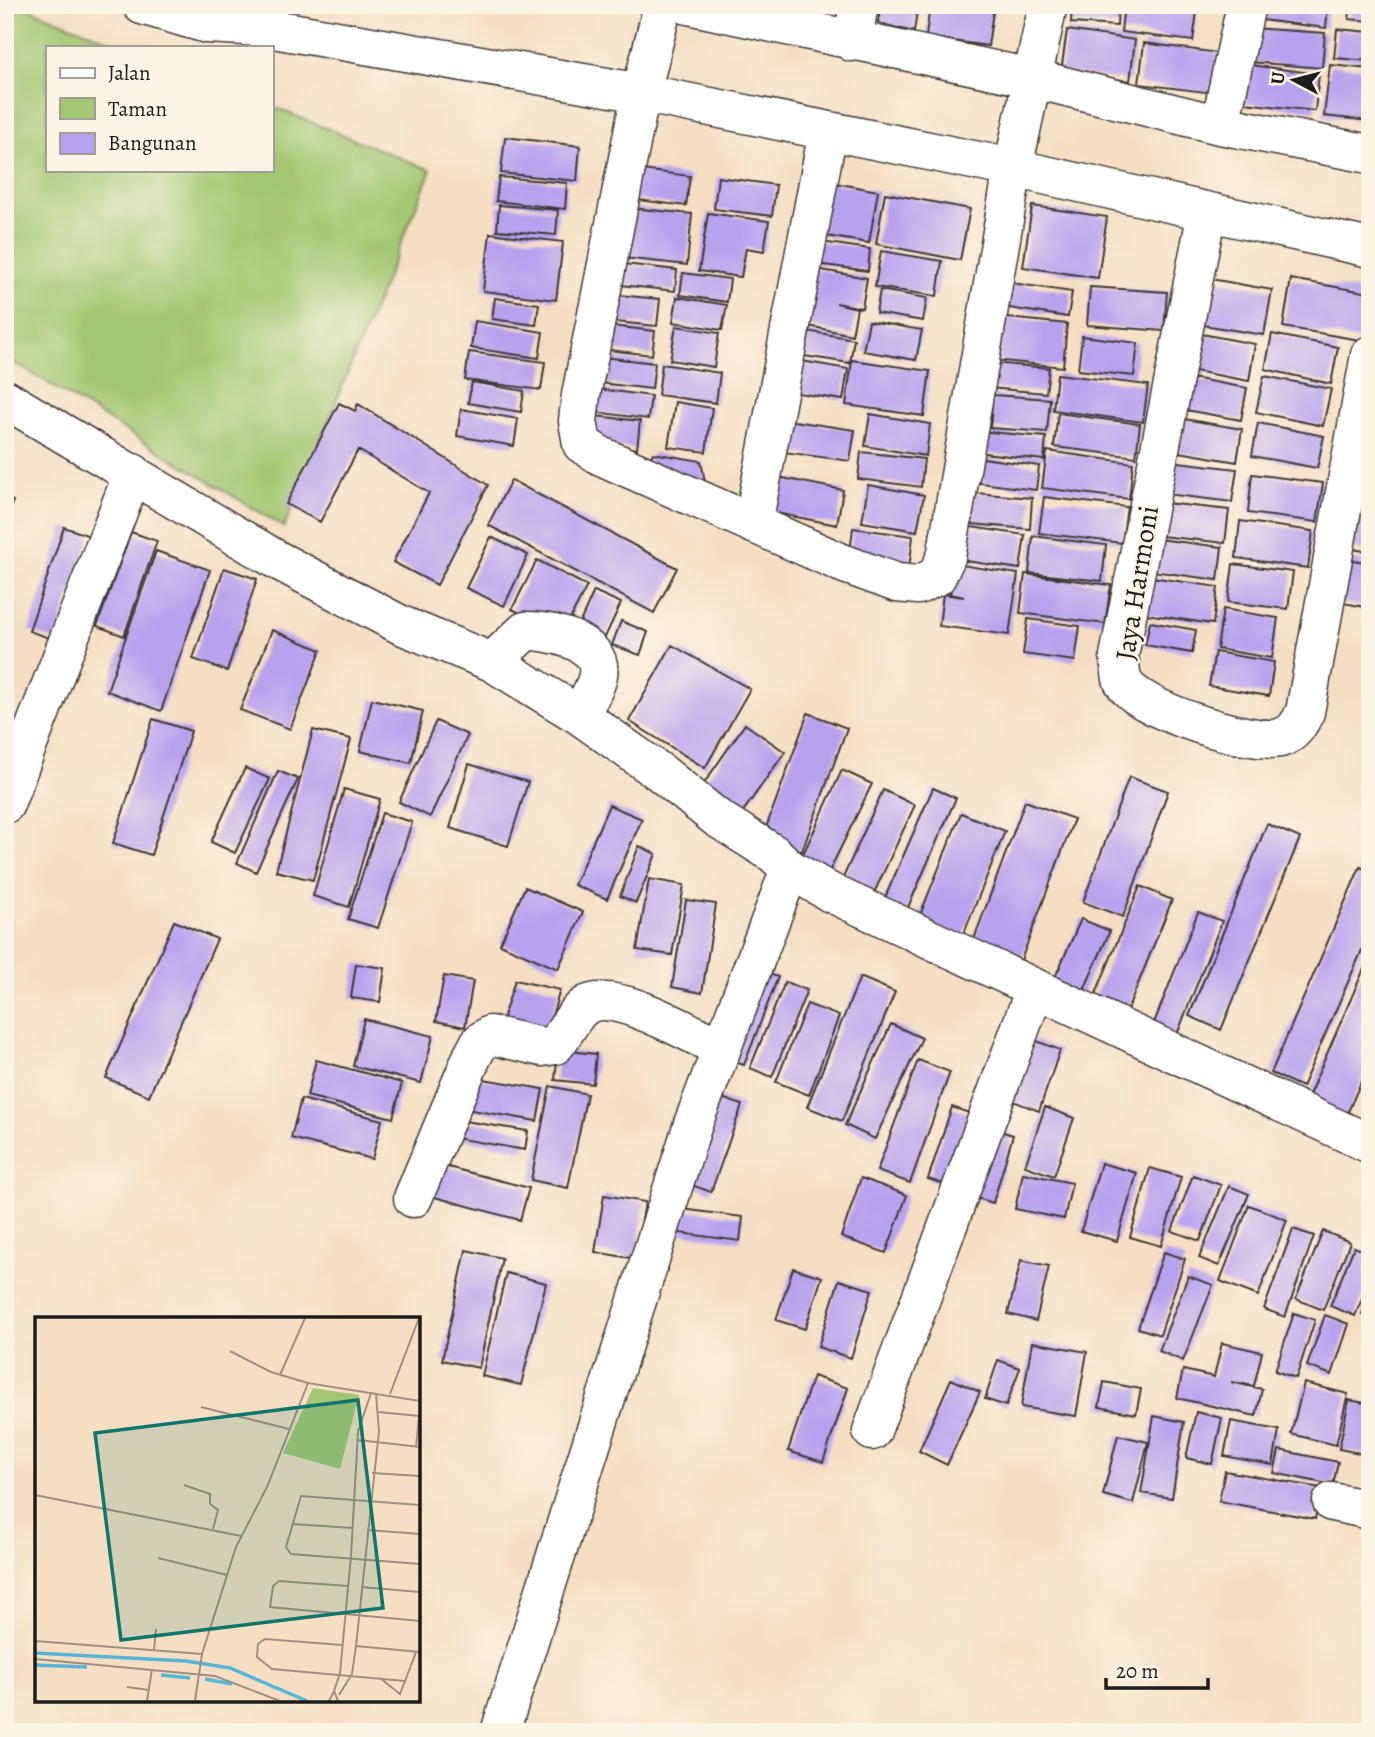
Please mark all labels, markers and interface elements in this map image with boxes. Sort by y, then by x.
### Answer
legend [46,46,273,172]
north arrow [1260,46,1330,116]
text: Jalan [108,59,150,87]
text: U [1264,70,1292,86]
text: Taman [108,95,167,123]
text: Bangunan [108,129,197,157]
street label: Jaya Harmoni [1106,503,1168,663]
inset map [35,1317,420,1702]
scale bar [1106,1646,1207,1690]
text: 20 m [1116,1657,1159,1685]

